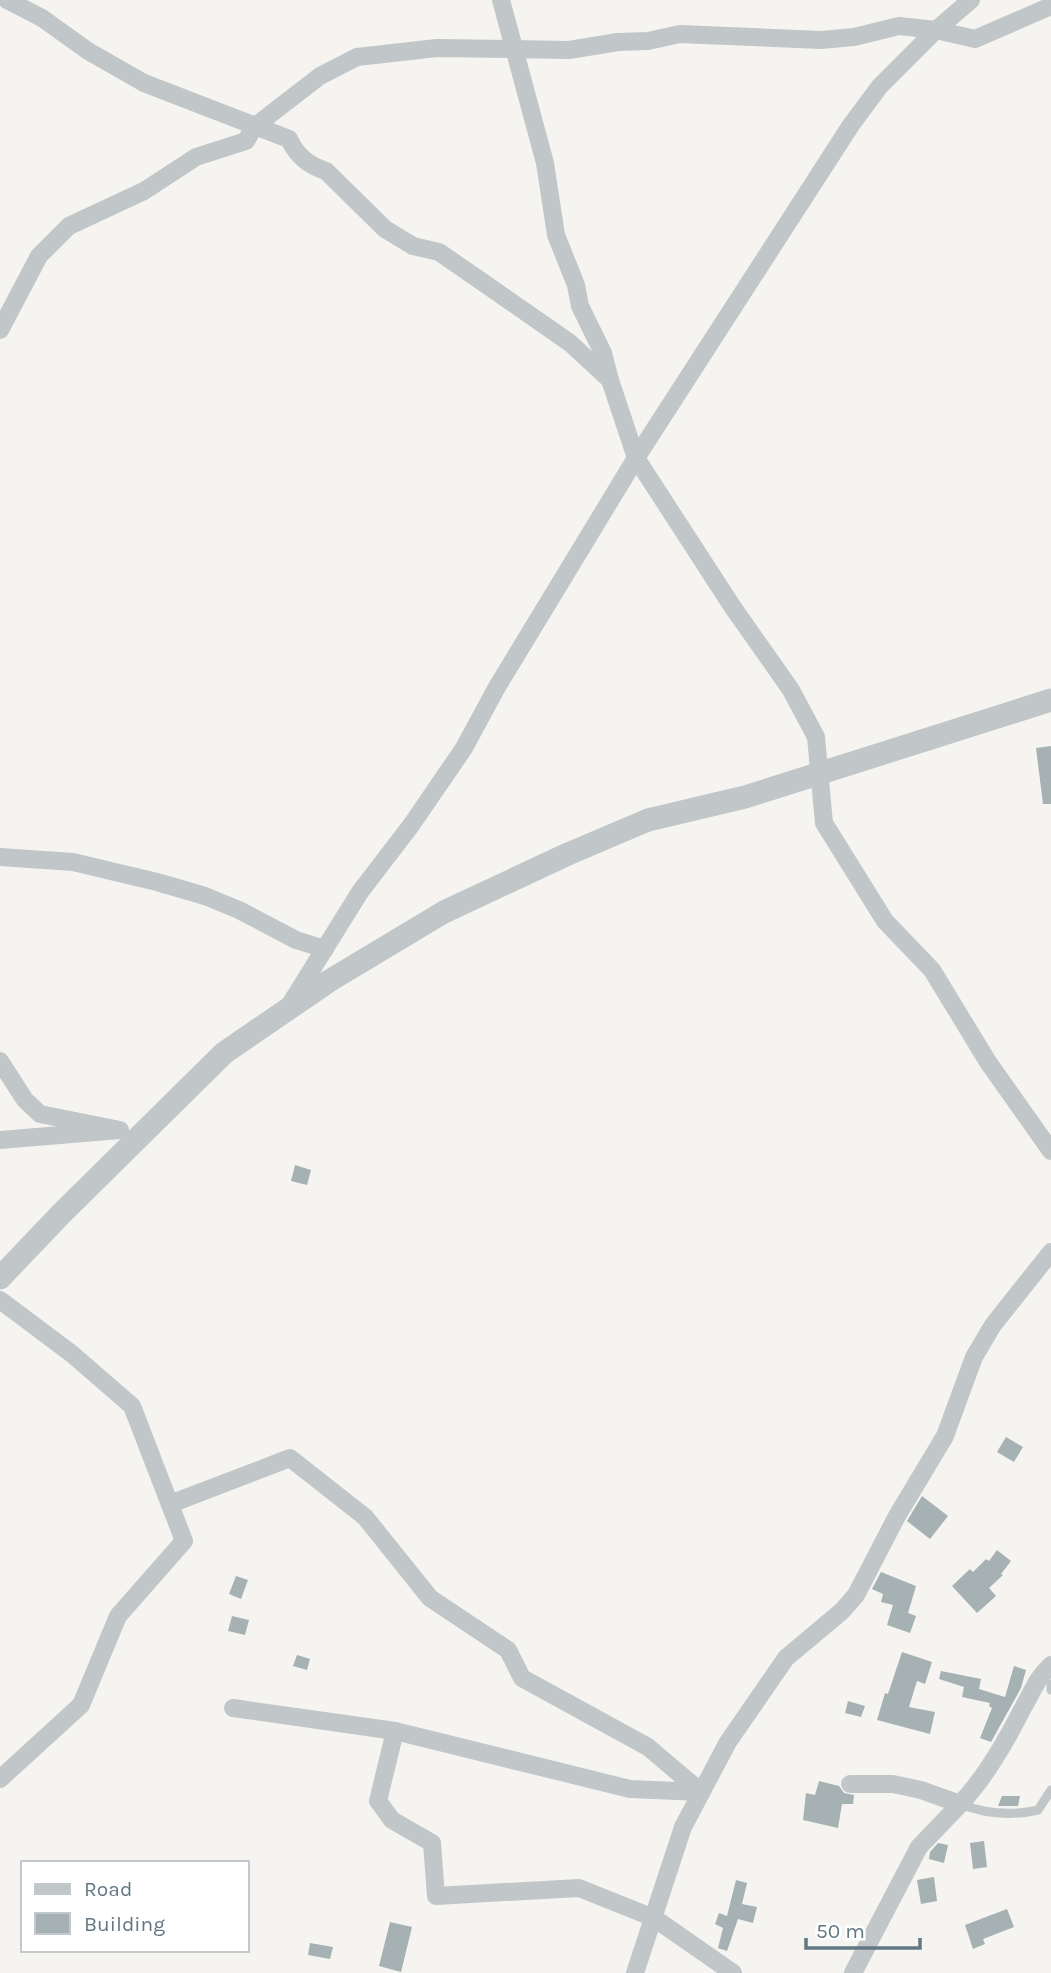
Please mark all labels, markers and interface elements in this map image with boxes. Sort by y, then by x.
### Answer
legend [21,1861,248,1952]
text: Road [84,1877,132,1901]
scale bar [806,1906,920,1950]
text: Building [84,1912,165,1936]
text: 50 m [816,1919,865,1943]

